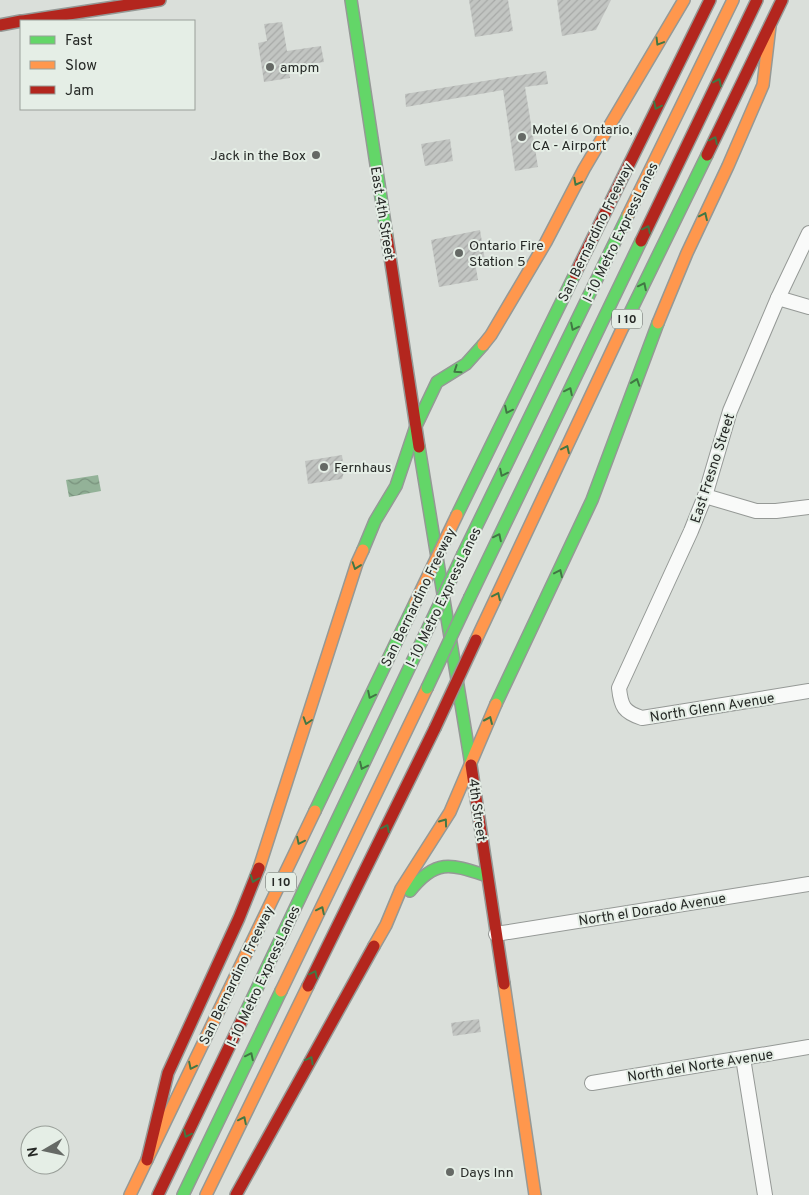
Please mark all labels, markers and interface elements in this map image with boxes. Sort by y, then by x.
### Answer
legend [20,20,195,110]
text: Fast [65,32,93,51]
one-way arrow [656,36,666,45]
text: Slow [65,57,97,76]
place label: ampm [280,60,319,77]
marker: ampm [264,61,276,73]
one-way arrow [711,78,722,87]
text: Jam [65,82,94,101]
one-way arrow [653,101,663,110]
place label: Motel 6 Ontario, CA - Airport [532,122,633,155]
marker: Motel 6 Ontario, CA - Airport [516,131,528,143]
one-way arrow [708,136,718,145]
place label: Jack in the Box [210,148,306,165]
marker: Jack in the Box [310,149,322,161]
street label: San Bernardino Freeway [555,160,637,305]
street label: I-10 Metro ExpressLanes [580,160,663,306]
street label: East 4th Street [366,165,397,261]
one-way arrow [573,177,583,186]
one-way arrow [698,212,708,221]
one-way arrow [641,225,651,234]
place label: Ontario Fire Station 5 [469,238,544,271]
marker: Ontario Fire Station 5 [453,247,465,259]
one-way arrow [637,282,647,291]
road number: I 10 [612,310,642,328]
one-way arrow [570,322,580,331]
one-way arrow [454,364,463,373]
one-way arrow [630,379,640,387]
one-way arrow [562,387,573,396]
one-way arrow [505,404,515,413]
street label: East Fresno Street [688,411,739,525]
one-way arrow [560,445,570,454]
place label: Fernhaus [334,460,391,477]
marker: Fernhaus [318,461,330,473]
one-way arrow [498,468,509,477]
street label: San Bernardino Freeway [378,525,460,670]
street label: I-10 Metro ExpressLanes [403,525,486,671]
one-way arrow [492,533,502,542]
one-way arrow [352,562,362,570]
one-way arrow [552,569,563,578]
one-way arrow [490,592,501,601]
one-way arrow [367,689,377,698]
street label: North Glenn Avenue [649,690,776,727]
one-way arrow [302,716,312,725]
one-way arrow [482,716,493,725]
one-way arrow [358,761,369,770]
street label: 4th Street [464,778,489,843]
one-way arrow [438,818,447,828]
one-way arrow [380,824,390,833]
one-way arrow [296,836,307,845]
road number: I 10 [266,872,296,892]
one-way arrow [250,874,260,883]
street label: North el Dorado Avenue [577,890,727,931]
street label: San Bernardino Freeway [196,903,278,1048]
street label: I-10 Metro ExpressLanes [224,903,305,1050]
one-way arrow [315,906,325,915]
one-way arrow [308,970,318,979]
street label: North del Norte Avenue [626,1047,774,1086]
one-way arrow [244,1053,254,1062]
one-way arrow [304,1057,314,1066]
one-way arrow [188,1061,199,1070]
one-way arrow [237,1116,247,1125]
north arrow [20,1125,70,1175]
one-way arrow [183,1129,193,1138]
text: N [24,1145,43,1158]
place label: Days Inn [460,1165,514,1182]
marker: Days Inn [444,1166,456,1178]

